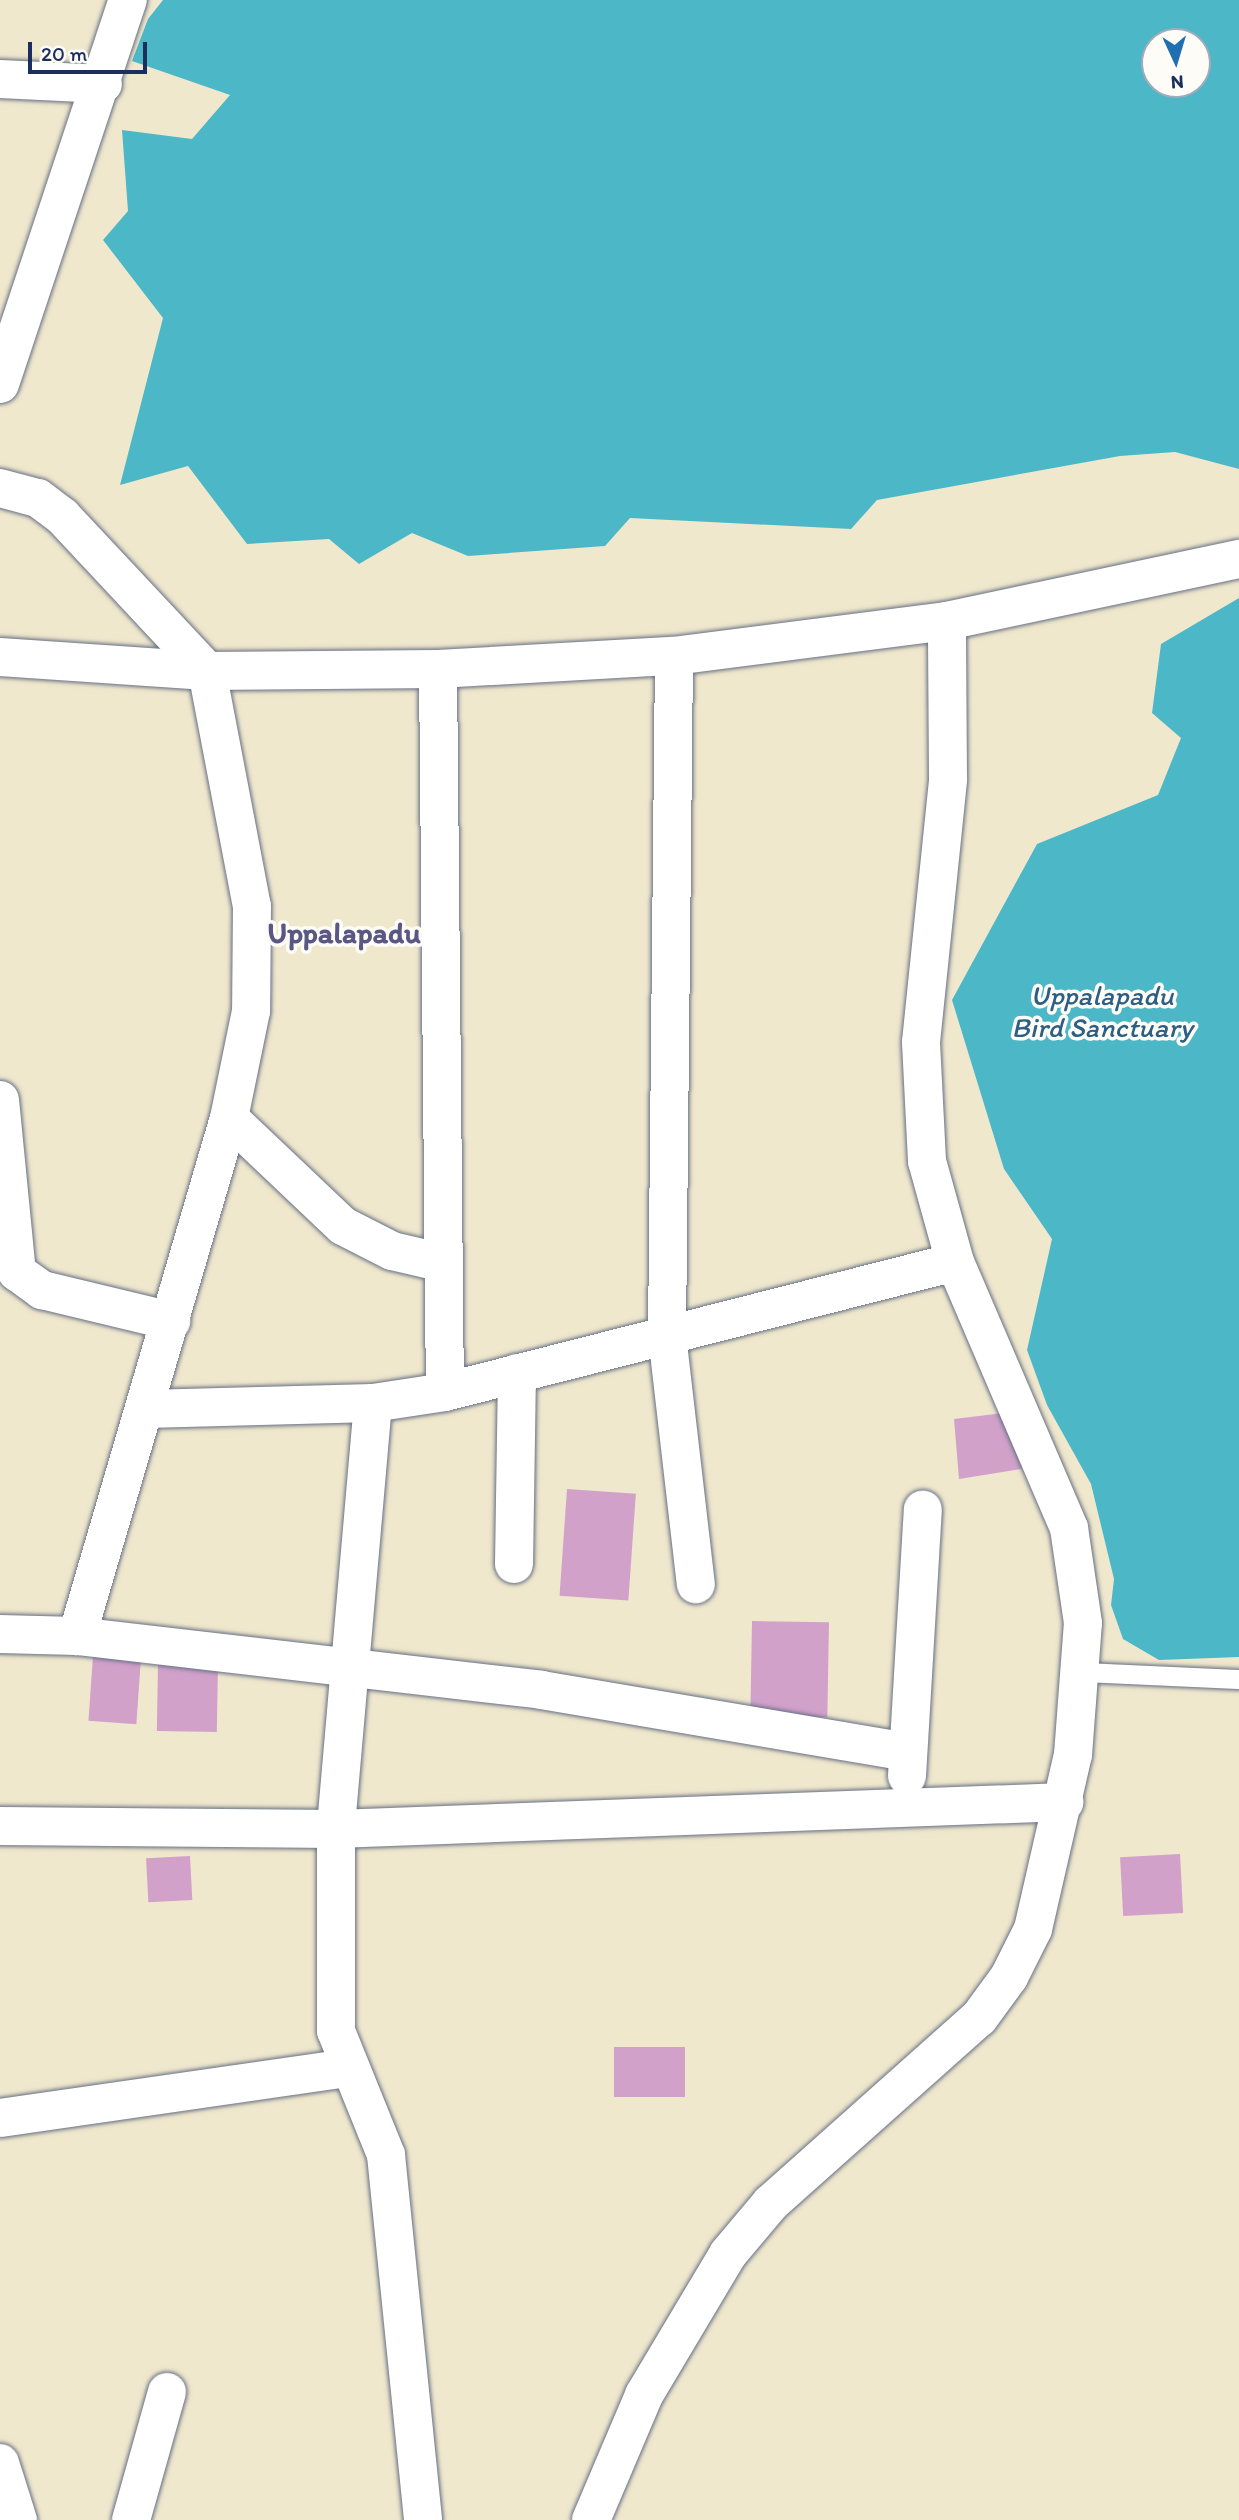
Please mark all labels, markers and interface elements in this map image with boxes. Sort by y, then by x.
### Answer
scale bar [32,28,150,72]
north arrow [1141,28,1211,98]
text: 20 m [41,41,87,66]
text: N [1170,71,1185,94]
district label: Uppalapadu [267,915,421,951]
water label: Uppalapadu Bird Sanctuary [1011,978,1193,1044]

